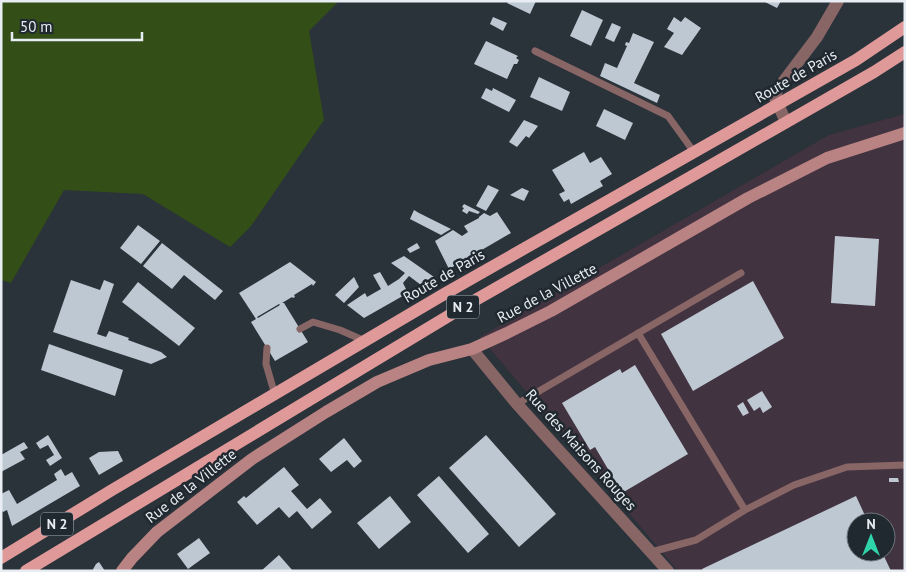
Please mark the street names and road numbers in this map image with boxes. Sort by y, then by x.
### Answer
street label: Route de Paris [751,45,840,107]
street label: Route de Paris [399,245,488,307]
street label: Rue de la Villette [494,258,600,327]
road number: N 2 [447,296,479,318]
street label: Rue des Maisons Rouges [522,385,641,514]
street label: Rue de la Villette [141,444,240,527]
road number: N 2 [41,512,73,536]

